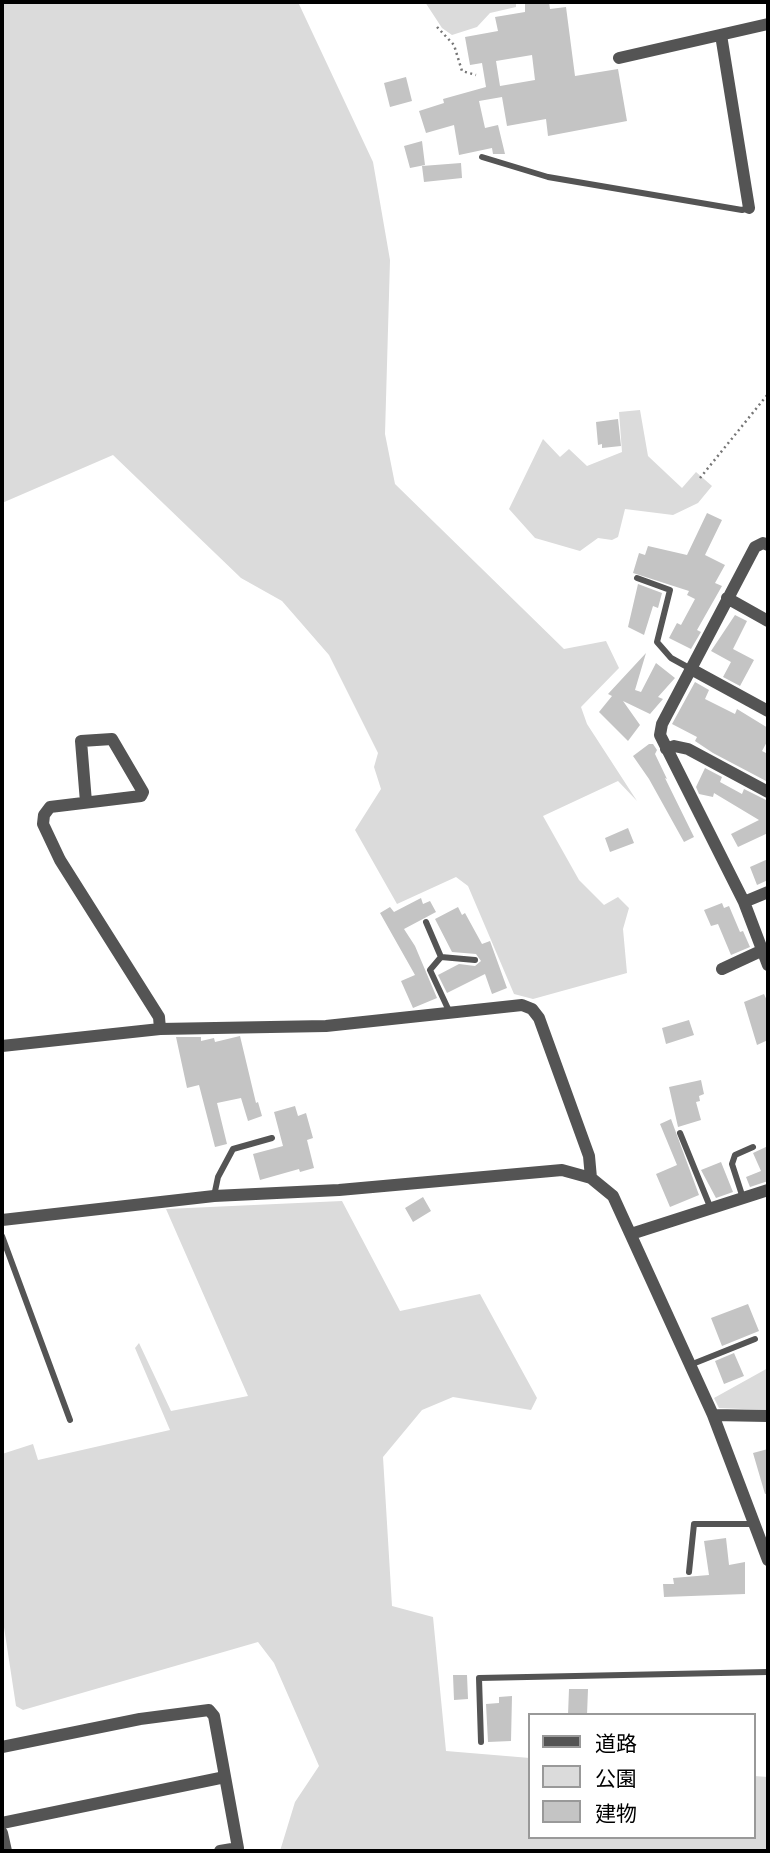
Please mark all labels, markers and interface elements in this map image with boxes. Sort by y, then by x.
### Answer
legend [528,1713,756,1839]
text: 道路 [595,1730,637,1755]
text: 公園 [595,1765,637,1790]
text: 建物 [595,1800,637,1825]

